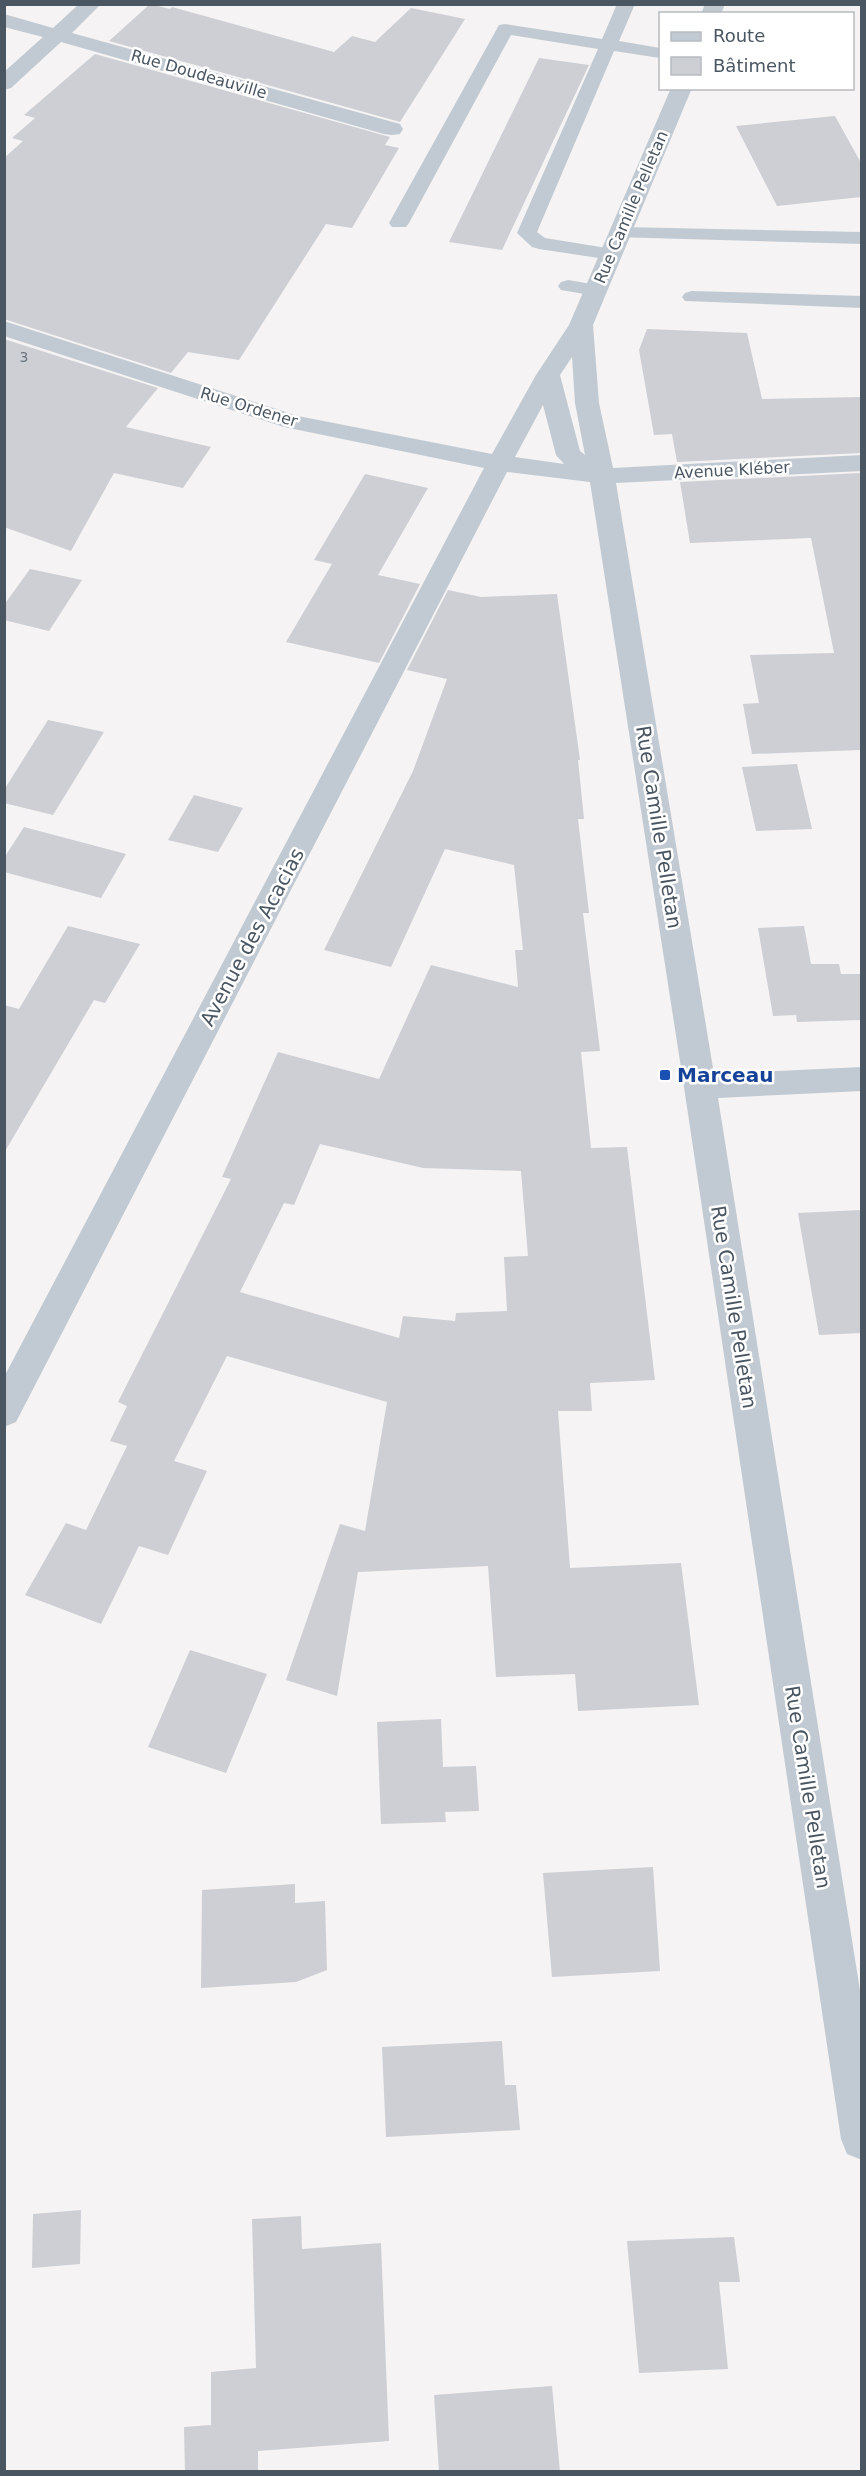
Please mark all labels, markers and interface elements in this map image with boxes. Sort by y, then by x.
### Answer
legend [659,12,854,90]
text: Route [713,25,765,46]
street label: Rue Doudeauville [129,46,269,102]
text: Bâtiment [713,55,796,76]
street label: Rue Camille Pelletan [590,128,672,286]
house number: 3 [20,349,28,365]
street label: Rue Ordener [198,383,300,431]
street label: Avenue Kléber [674,457,791,483]
street label: Rue Camille Pelletan [631,724,687,930]
street label: Avenue des Acacias [195,844,309,1030]
place label: Marceau [677,1063,773,1087]
marker: Marceau [658,1068,672,1082]
street label: Rue Camille Pelletan [706,1204,762,1410]
street label: Rue Camille Pelletan [780,1684,836,1890]

